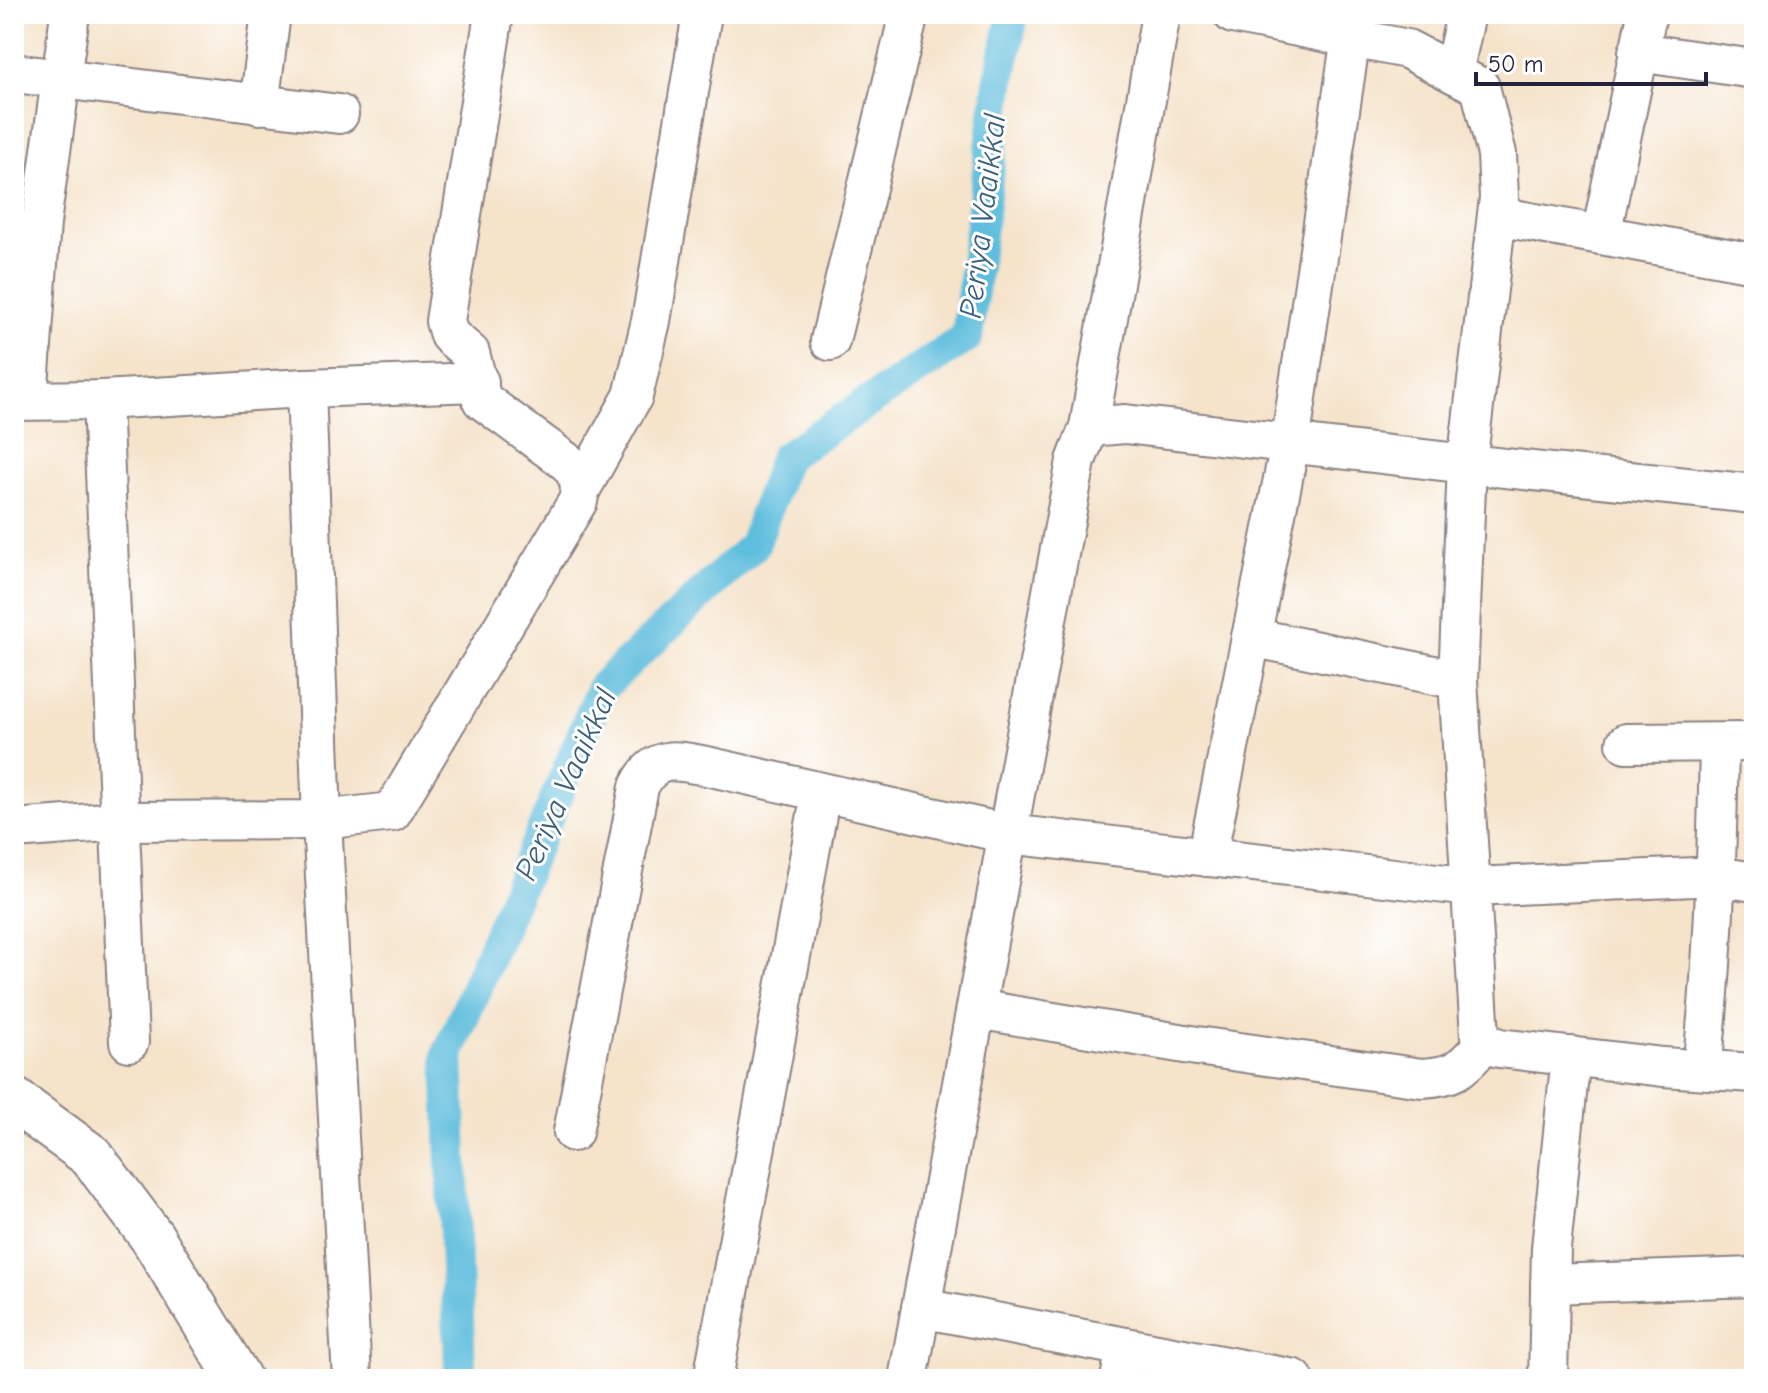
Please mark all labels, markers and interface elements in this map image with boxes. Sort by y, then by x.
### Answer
scale bar [1476,36,1706,86]
text: 50 m [1488,50,1544,78]
water label: Periya Vaaikkal [952,111,1014,320]
water label: Periya Vaaikkal [507,682,625,886]

